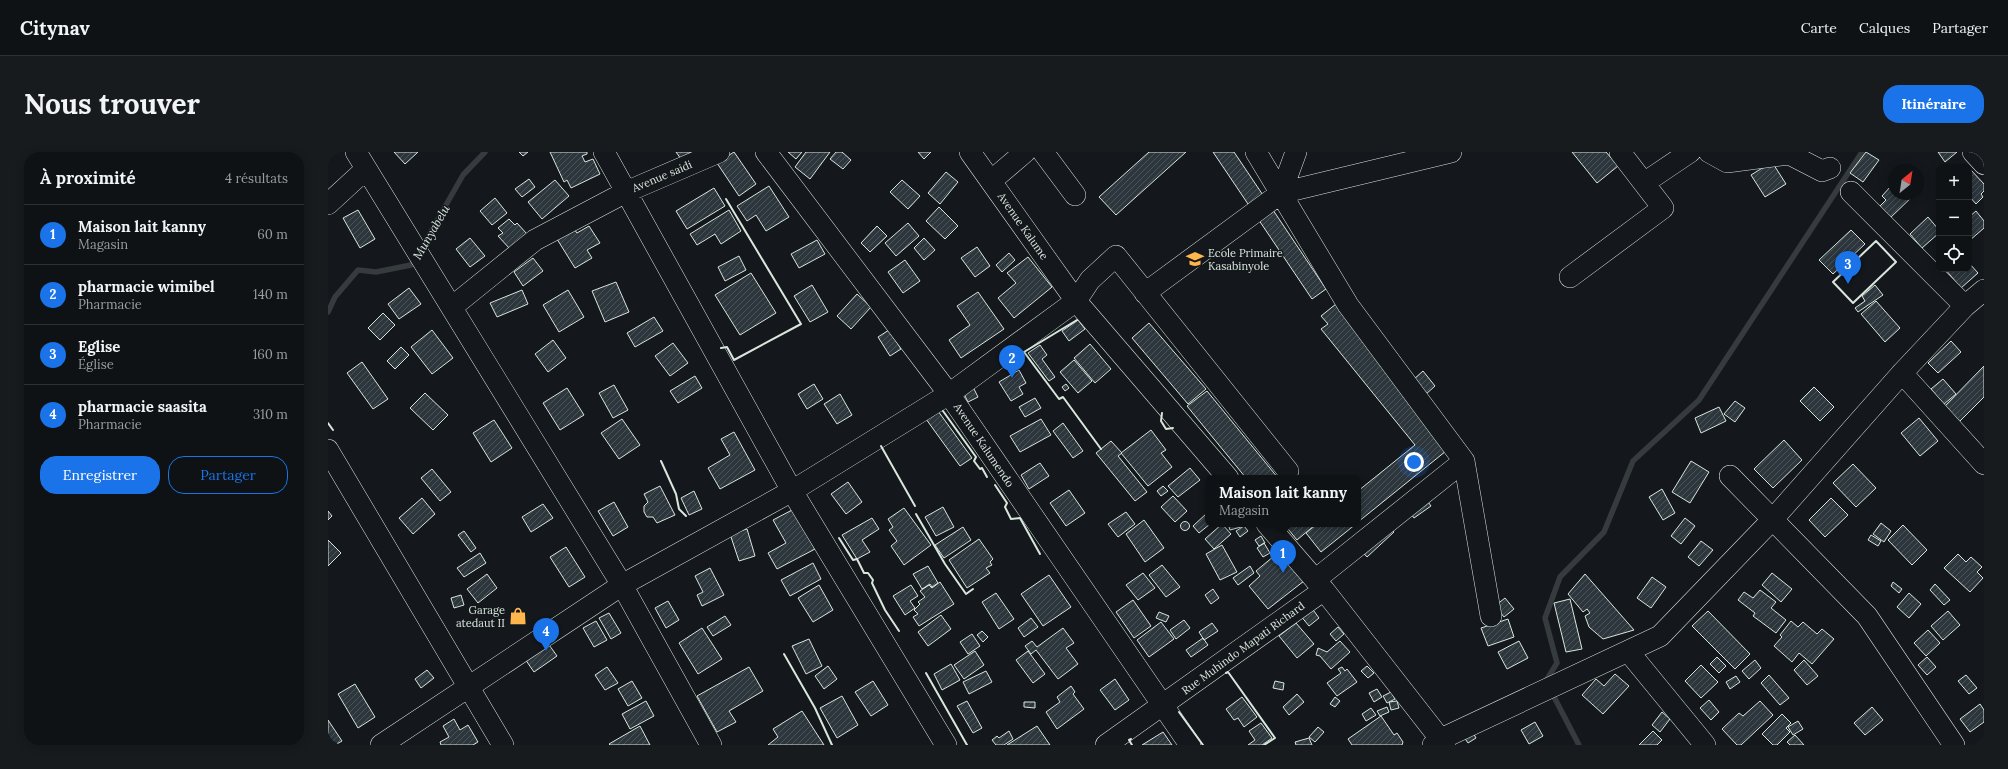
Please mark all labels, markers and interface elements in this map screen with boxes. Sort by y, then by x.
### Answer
text: Citynav [20,16,90,40]
text: Carte [1801,19,1837,37]
text: Calques [1859,19,1910,37]
text: Partager [1932,19,1988,37]
button: Itinéraire [1883,85,1984,123]
text: Nous trouver [24,86,200,122]
street label: Avenue saidi [629,157,694,195]
north arrow [1888,164,1924,200]
map controls [1936,164,1972,272]
button: + [1936,164,1972,200]
text: À proximité [40,167,136,189]
text: 4 résultats [225,170,288,187]
street label: Avenue Kalume [994,189,1051,262]
button: − [1936,200,1972,236]
water label: Munyabelu [409,201,453,262]
text: Maison lait kanny [78,217,206,236]
text: 1 [50,226,56,243]
text: 60 m [257,226,288,243]
text: Magasin [78,236,128,253]
button: locate [1936,236,1972,272]
place label: Ecole Primaire Kasabinyole [1208,246,1283,273]
school or university icon: Ecole Primaire Kasabinyole [1185,249,1205,269]
pin: 3 [1835,251,1861,284]
text: pharmacie wimibel [78,277,215,296]
text: 2 [50,286,56,303]
text: 140 m [253,286,288,303]
text: Pharmacie [78,296,142,313]
text: Eglise [78,337,120,356]
pin: 2 [999,345,1025,378]
text: 3 [49,346,57,363]
text: 160 m [253,346,288,363]
text: Église [78,356,114,373]
text: pharmacie saasita [78,397,207,416]
street label: Avenue Kalumendo [950,399,1017,490]
text: 4 [49,406,57,423]
text: 310 m [253,406,288,423]
text: Pharmacie [78,416,142,433]
your location [1404,452,1424,472]
button: Enregistrer [40,456,160,494]
button: Partager [168,456,288,494]
popup [1205,475,1361,527]
text: Maison lait kanny [1219,483,1347,502]
text: Magasin [1219,502,1269,519]
pin: 1 [1270,540,1296,573]
street label: Rue Muhindo Mapati Richard [1179,598,1308,697]
place label: Garage atedaut II [456,603,505,630]
shop icon: Garage atedaut II [508,606,528,626]
pin: 4 [533,618,559,651]

